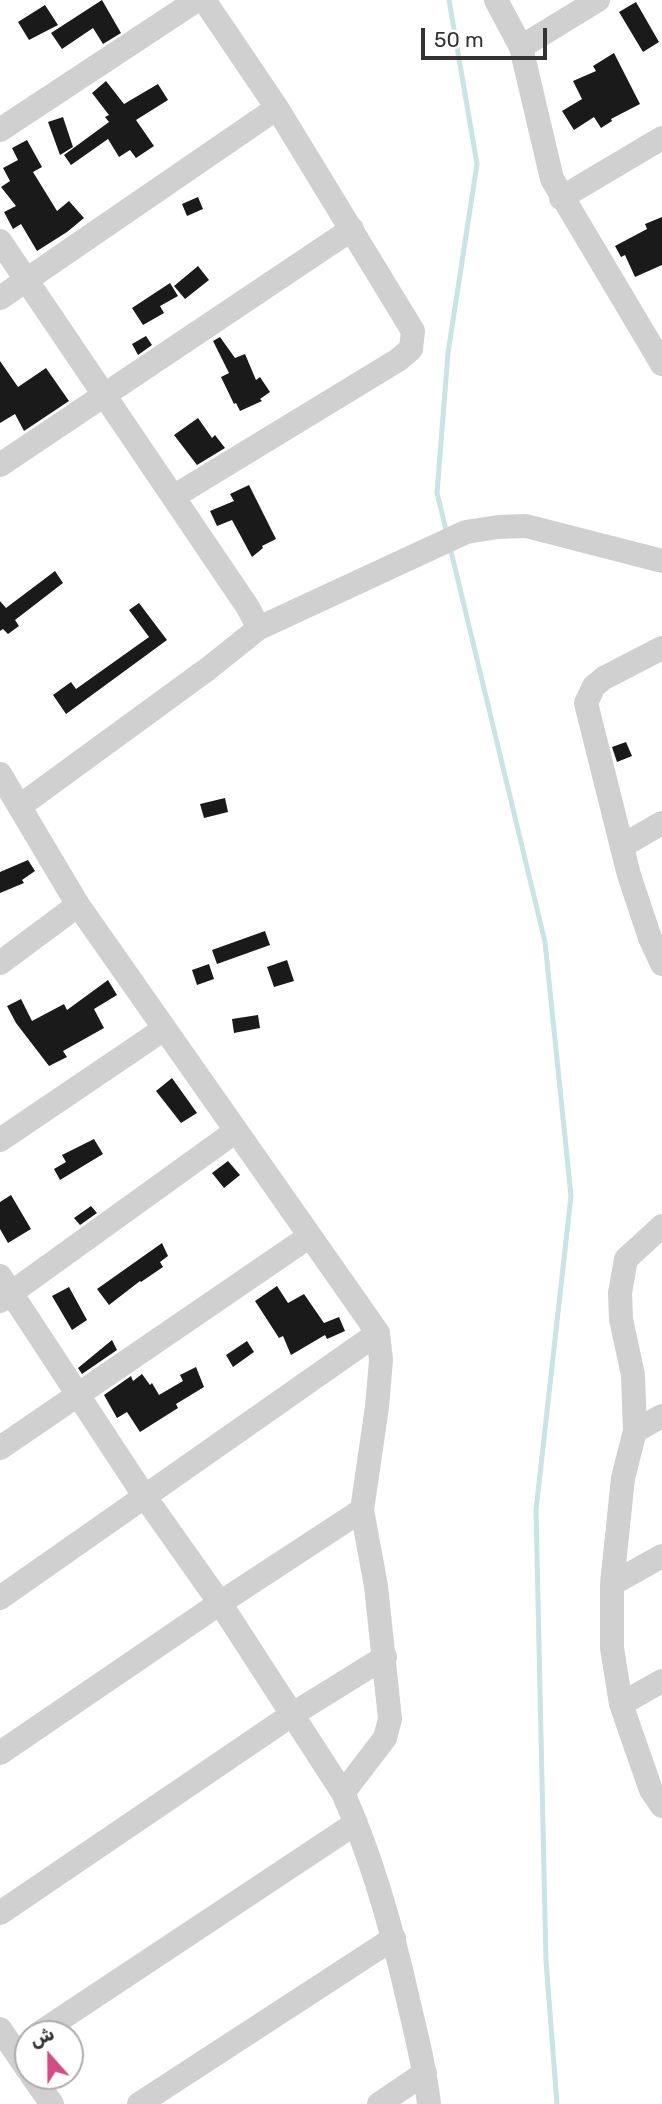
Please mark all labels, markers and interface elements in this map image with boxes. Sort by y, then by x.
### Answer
scale bar [424,14,550,58]
text: 50 m [434,27,484,52]
north arrow [14,2020,84,2090]
text: ش [27,2022,57,2052]

